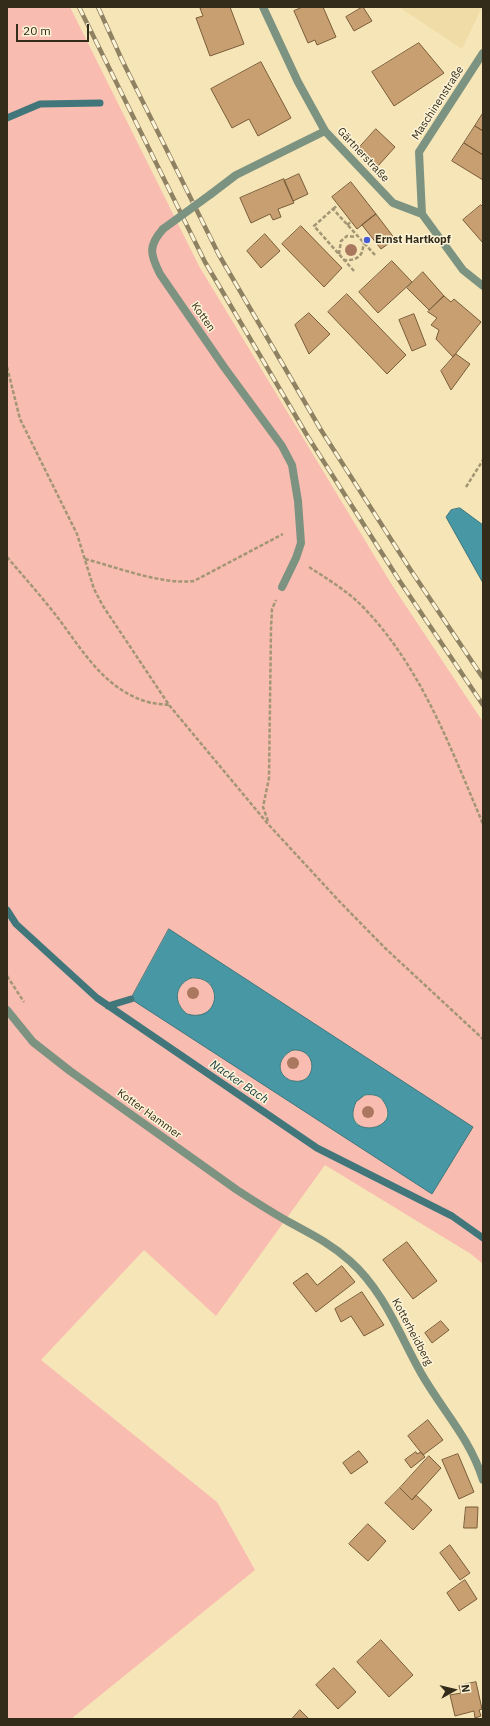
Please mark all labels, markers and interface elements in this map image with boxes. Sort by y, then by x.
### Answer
scale bar [18,16,91,42]
text: 20 m [23,23,51,38]
street label: Maschinenstraße [409,64,467,142]
street label: Gärtnerstraße [334,125,392,185]
place label: Ernst Hartkopf [375,233,451,247]
marker: Ernst Hartkopf [362,235,372,245]
street label: Kotten [188,300,218,334]
water label: Nacker Bach [207,1057,271,1107]
street label: Kotter Hammer [114,1086,184,1142]
street label: Kotterheidberg [389,1296,435,1368]
north arrow [434,1670,474,1710]
text: N [458,1683,473,1693]

